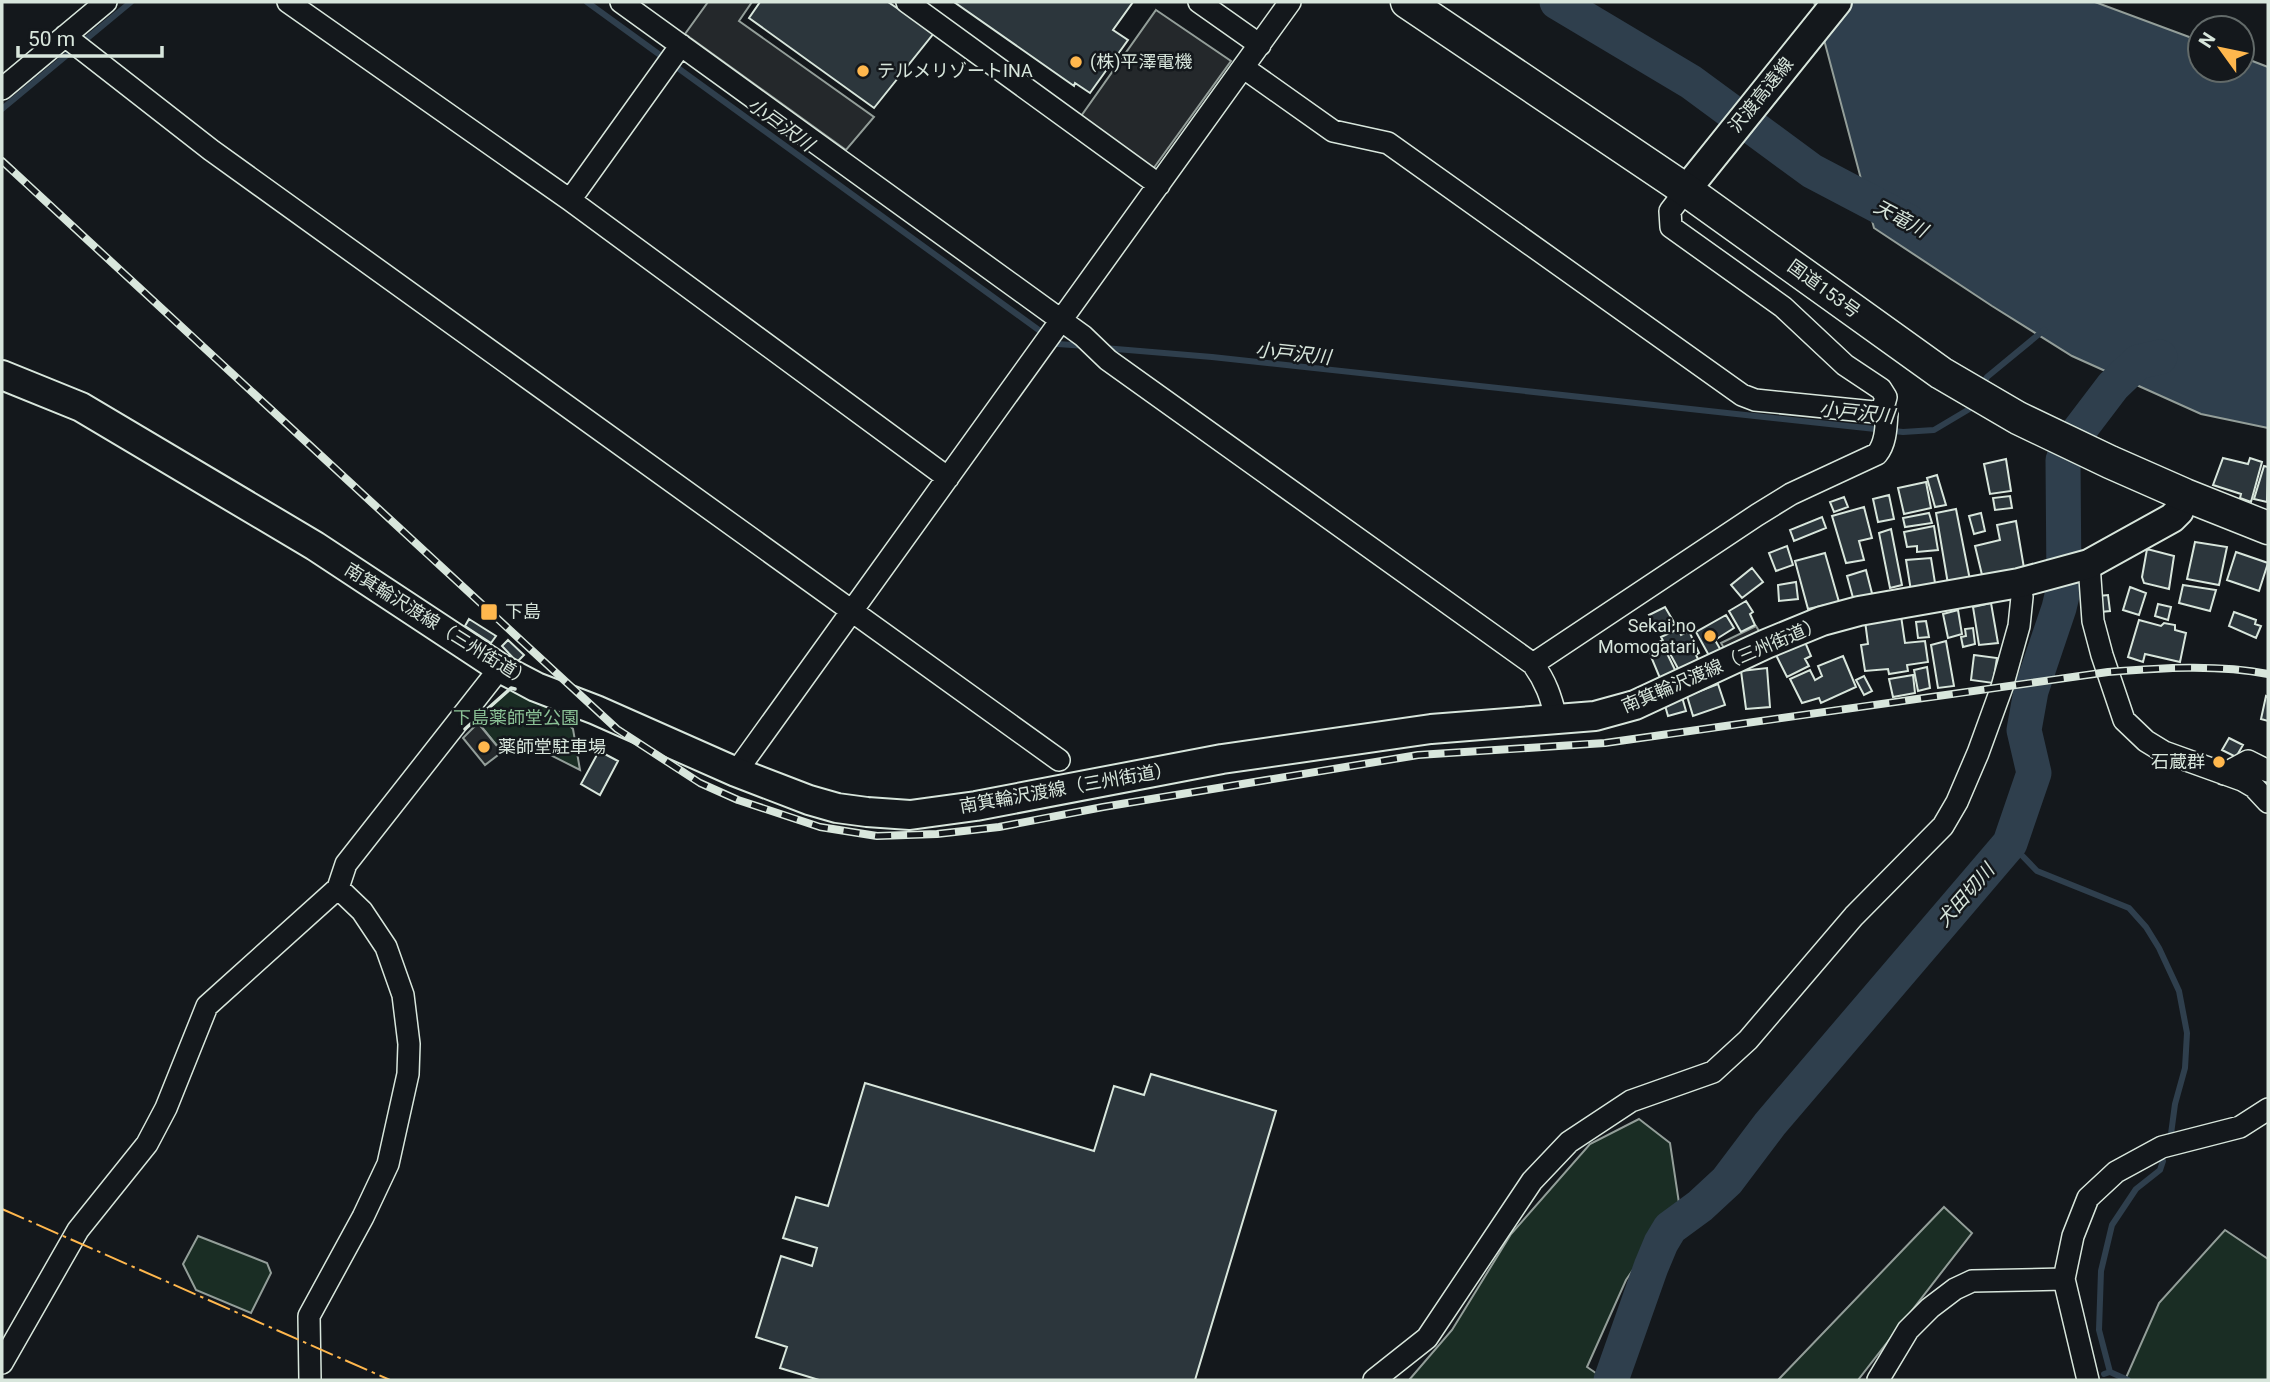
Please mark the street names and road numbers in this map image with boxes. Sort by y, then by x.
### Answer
street label: 沢渡高遠線 [1724,53,1797,136]
street label: 国道153号 [1784,255,1865,322]
street label: 南箕輪沢渡線（三州街道） [341,558,535,691]
street label: 南箕輪沢渡線（三州街道） [1618,613,1825,716]
street label: 南箕輪沢渡線（三州街道） [958,758,1174,817]

